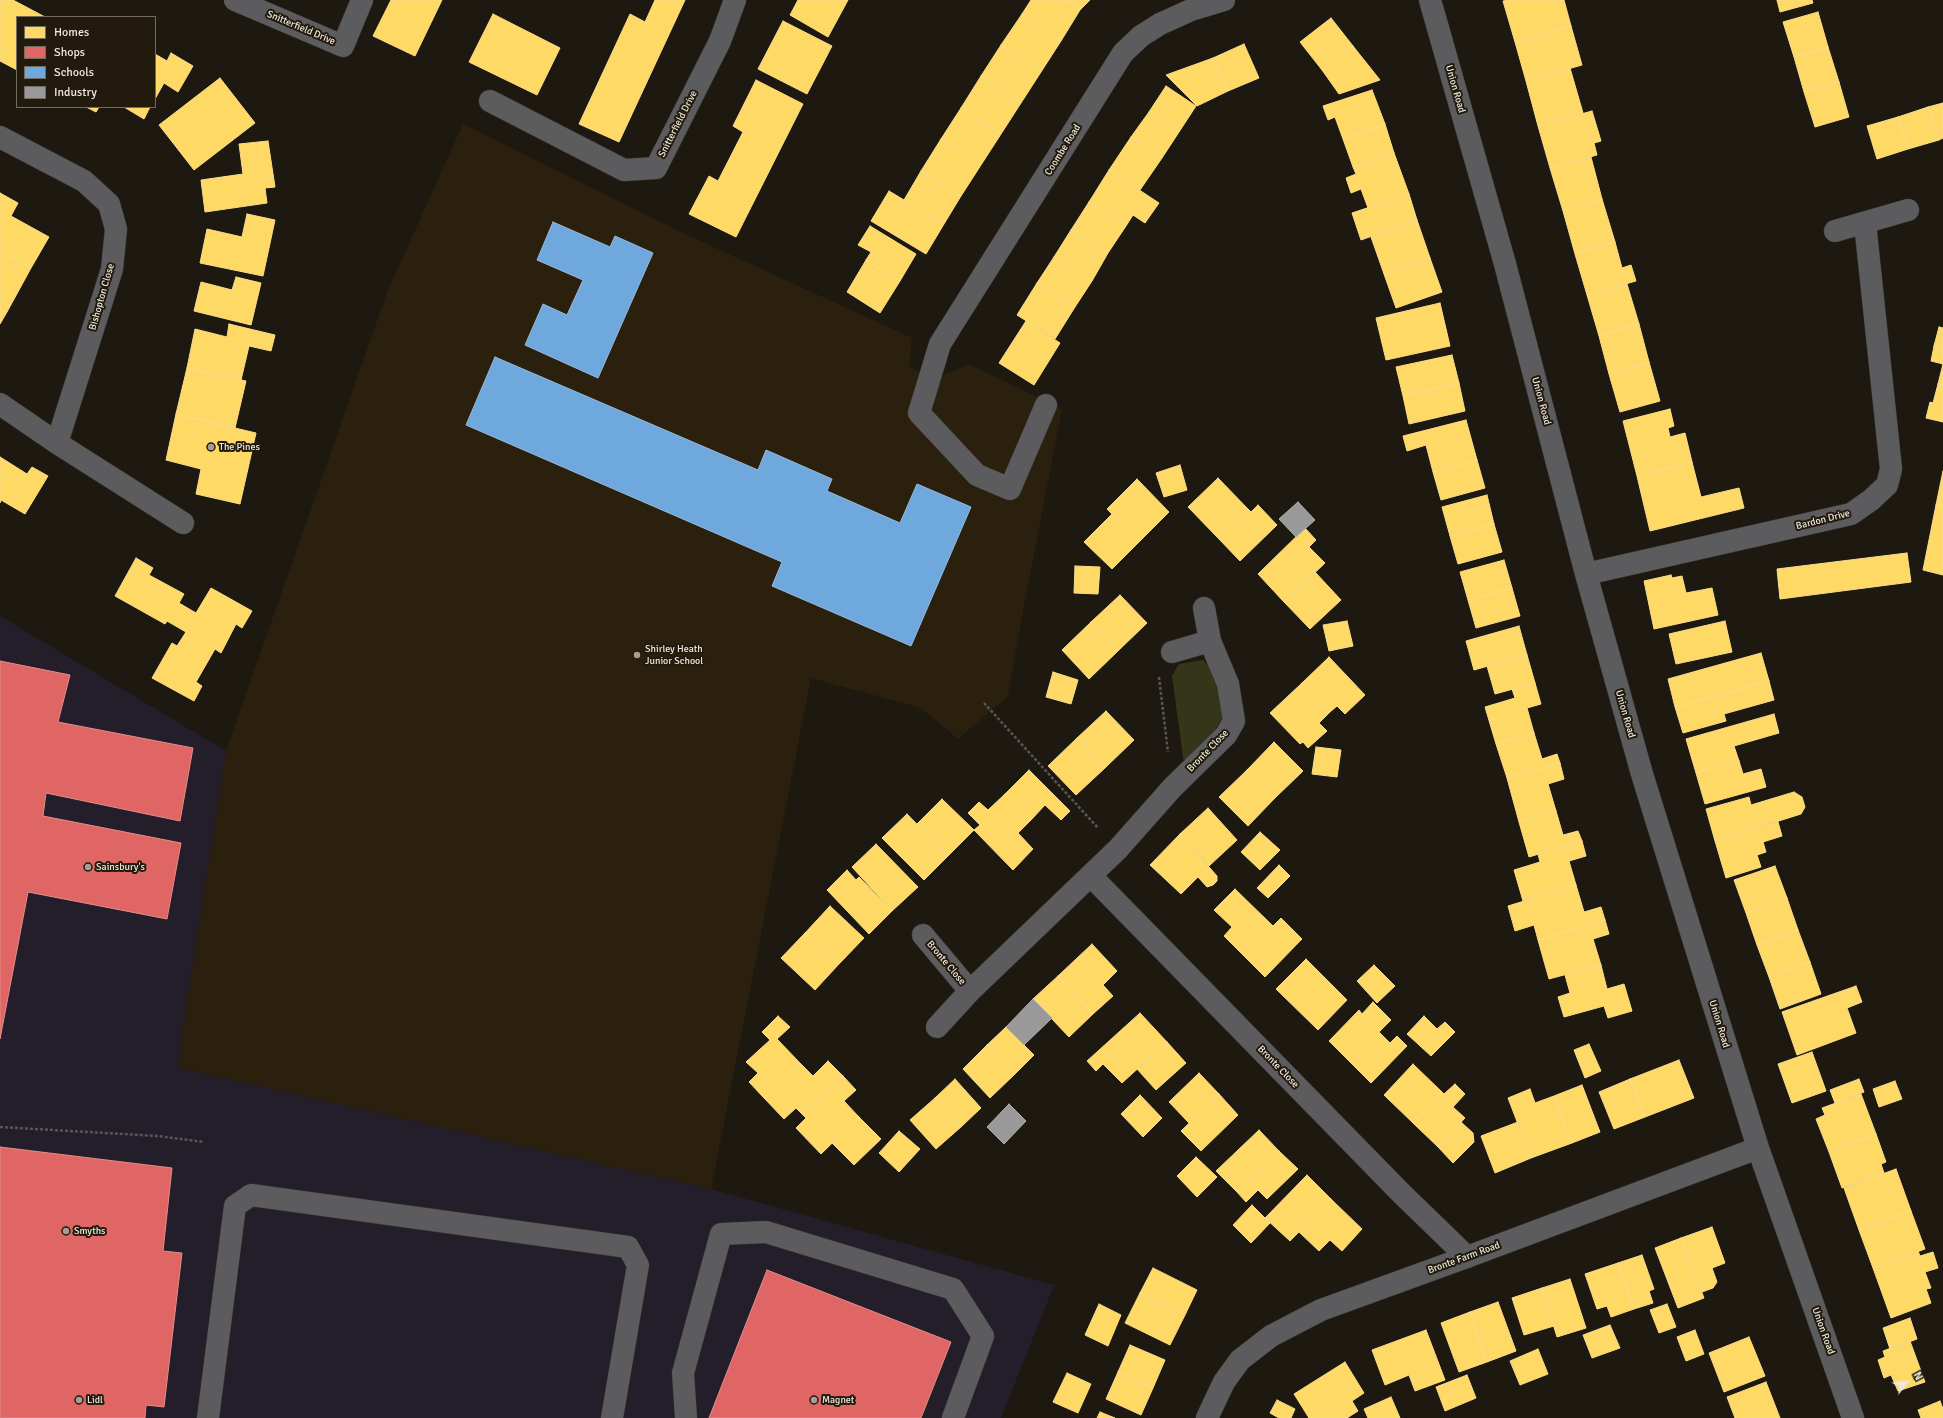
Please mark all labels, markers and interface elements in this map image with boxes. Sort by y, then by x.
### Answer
street label: Snitterfield Drive [265,8,337,48]
legend [16,16,156,108]
text: Homes [54,25,89,40]
text: Shops [54,45,85,60]
street label: Union Road [1442,64,1468,114]
text: Schools [54,65,94,80]
text: Industry [54,85,97,100]
street label: Snitterfield Drive [656,89,700,159]
street label: Coombe Road [1042,122,1084,178]
street label: Bishopton Close [87,262,117,332]
street label: Union Road [1529,376,1553,426]
place label: The Pines [219,441,260,453]
marker: The Pines [206,442,216,452]
street label: Bardon Drive [1795,507,1851,533]
place label: Shirley Heath Junior School [645,643,703,666]
marker: Shirley Heath Junior School [632,650,642,660]
street label: Union Road [1612,689,1638,739]
street label: Bronte Close [1185,727,1231,775]
place label: Sainsbury's [96,861,145,873]
marker: Sainsbury's [83,862,93,872]
street label: Bronte Close [924,938,968,988]
street label: Union Road [1706,999,1732,1049]
street label: Bronte Close [1255,1043,1301,1091]
place label: Smyths [74,1225,105,1237]
marker: Smyths [61,1226,71,1236]
street label: Bronte Farm Road [1426,1239,1502,1277]
street label: Union Road [1809,1306,1837,1356]
north arrow [1887,1362,1927,1402]
text: N [1910,1369,1925,1382]
place label: Lidl [87,1394,103,1406]
place label: Magnet [822,1394,854,1406]
marker: Lidl [74,1395,84,1405]
marker: Magnet [809,1395,819,1405]

